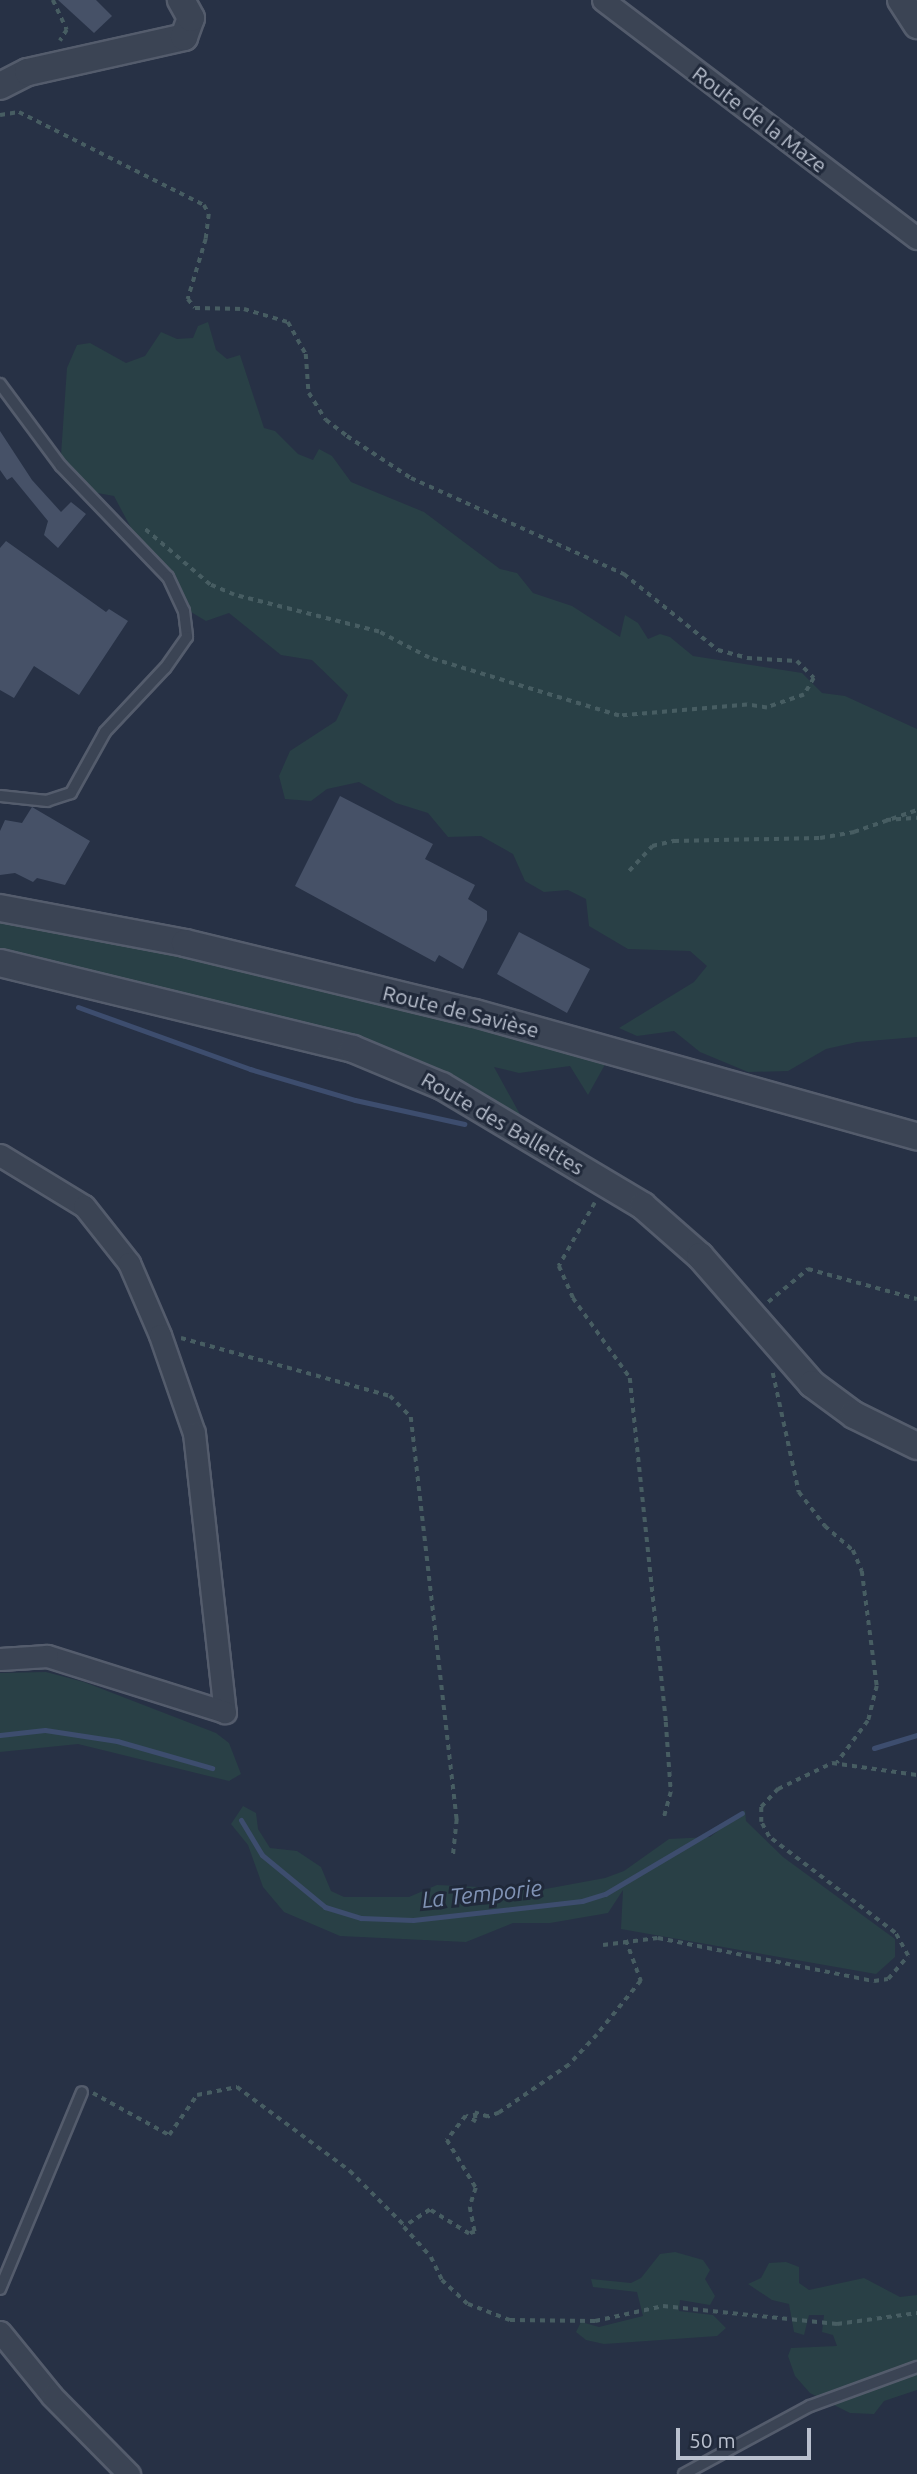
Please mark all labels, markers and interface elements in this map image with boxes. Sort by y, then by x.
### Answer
street label: Route de la Maze [688,60,832,178]
street label: Route de Savièse [380,979,542,1043]
street label: Route des Ballettes [417,1066,589,1180]
water label: La Temporie [421,1874,543,1914]
scale bar [679,2414,814,2458]
text: 50 m [689,2428,736,2452]

